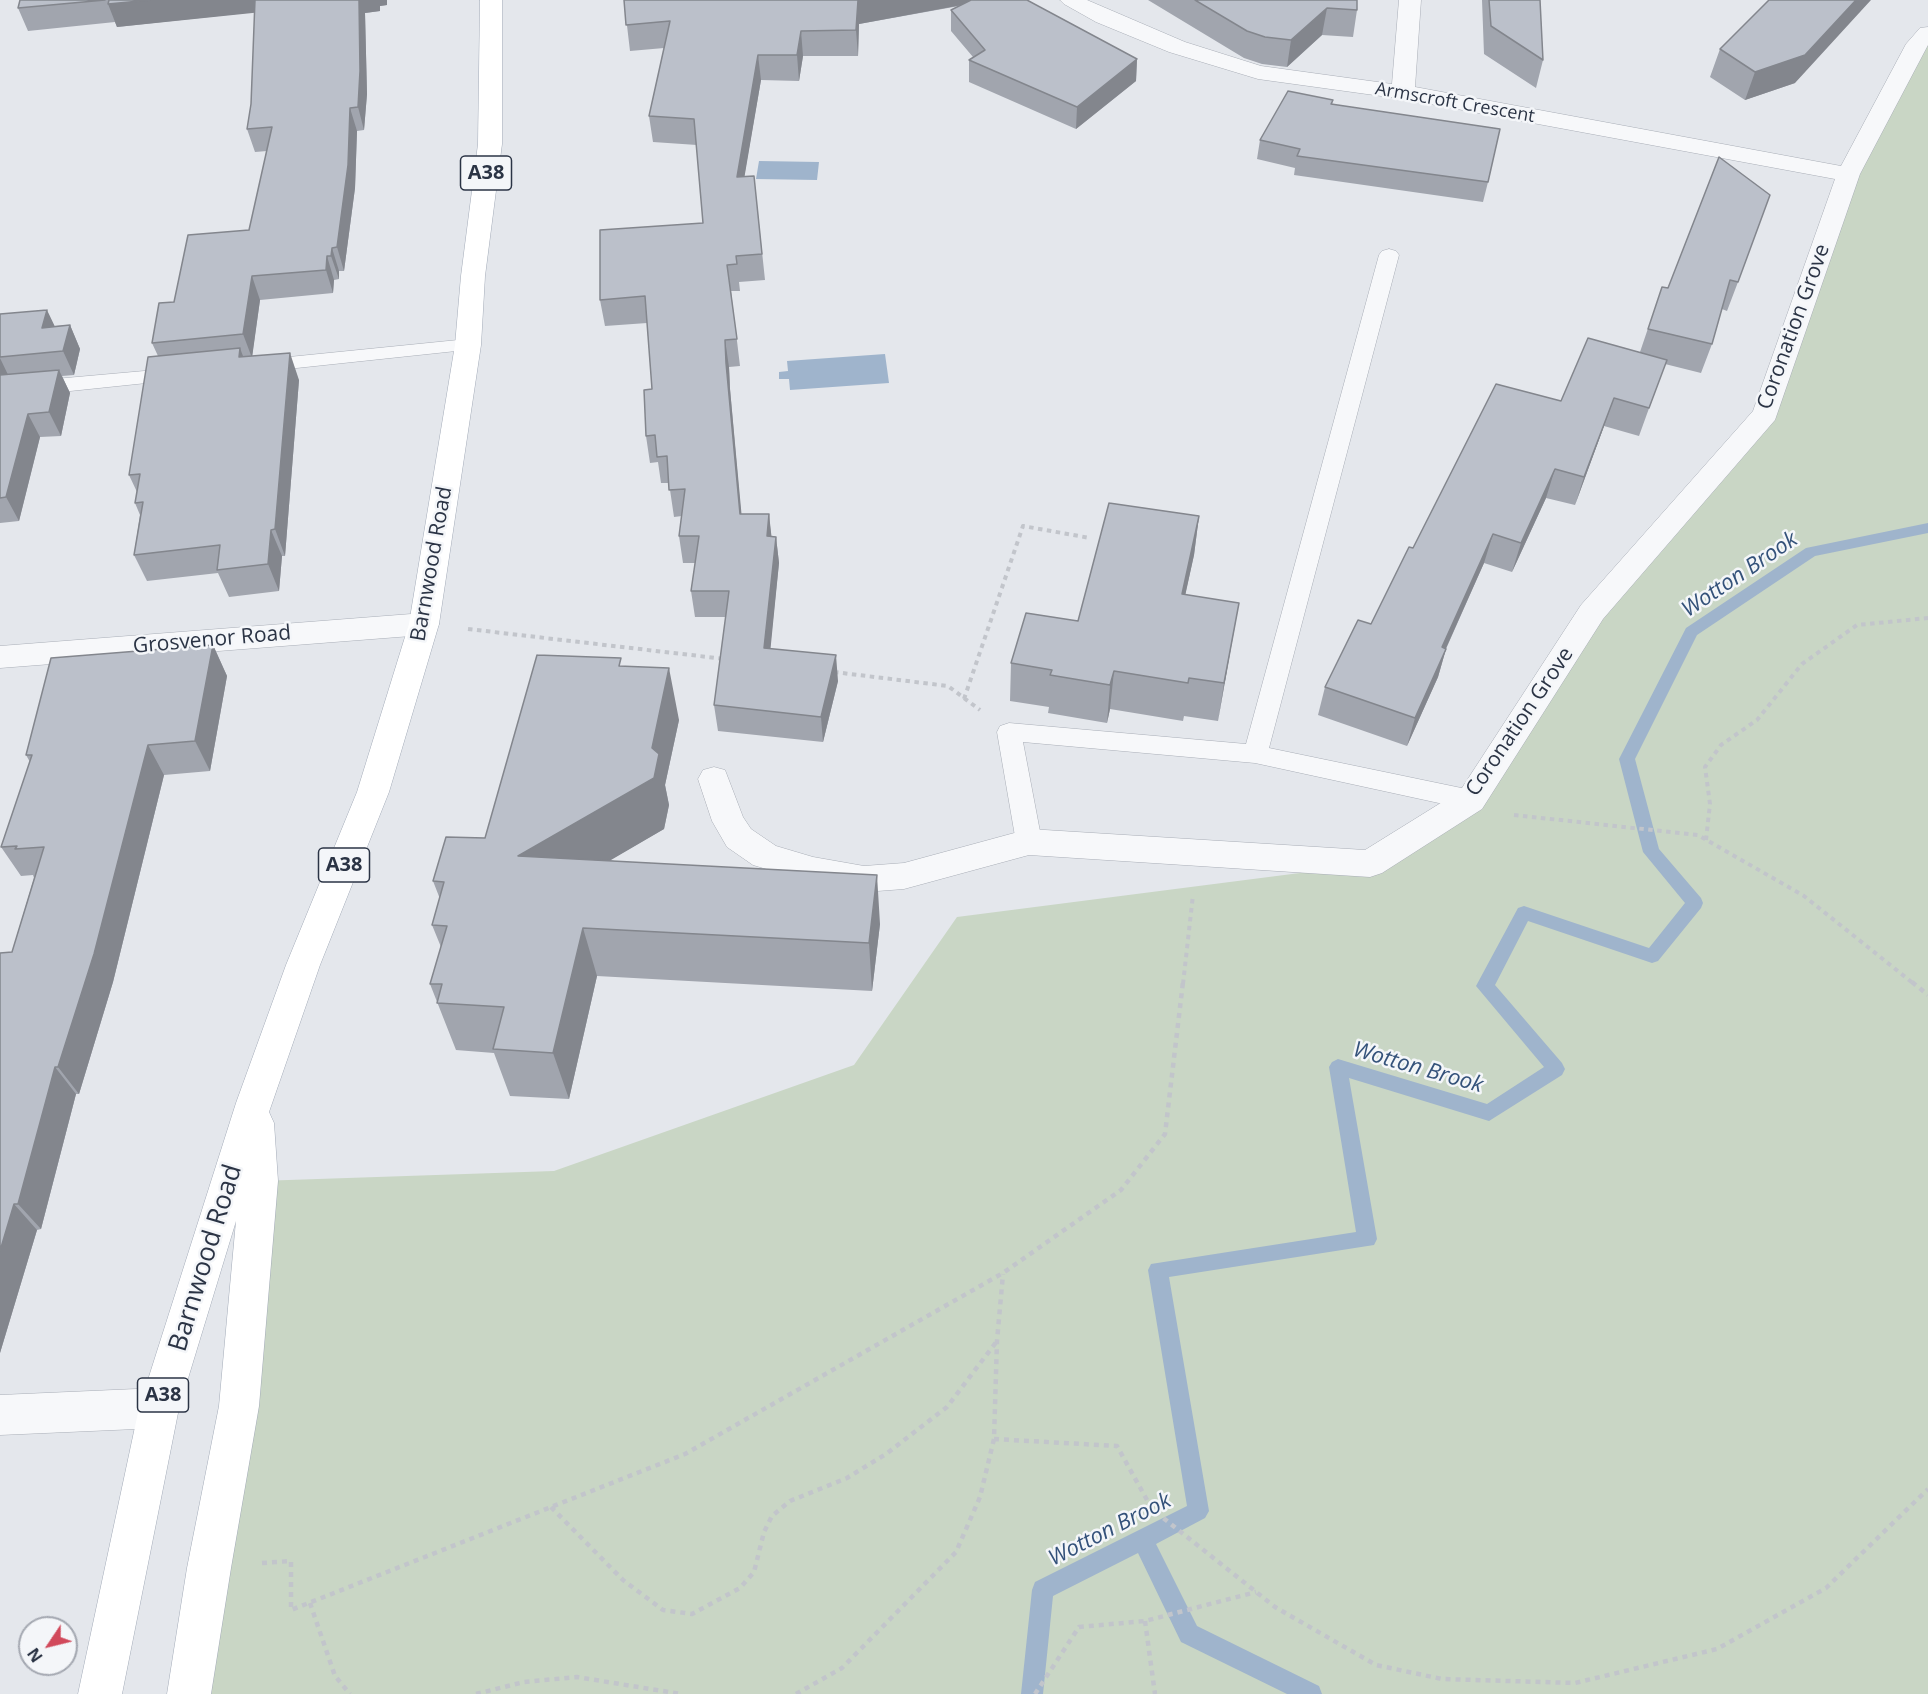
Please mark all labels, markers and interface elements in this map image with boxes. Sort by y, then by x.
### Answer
street label: Armscroft Crescent [1374,78,1536,128]
road number: A38 [460,156,512,190]
street label: Coronation Grove [1752,241,1836,413]
street label: Barnwood Road [406,485,458,643]
water label: Wotton Brook [1677,527,1803,623]
street label: Grosvenor Road [132,621,292,659]
street label: Coronation Grove [1461,643,1579,801]
road number: A38 [318,848,370,882]
water label: Wotton Brook [1350,1037,1486,1099]
street label: Barnwood Road [163,1161,249,1355]
road number: A38 [138,1378,188,1412]
water label: Wotton Brook [1044,1488,1176,1572]
north arrow [18,1616,78,1676]
text: N [22,1644,48,1667]

